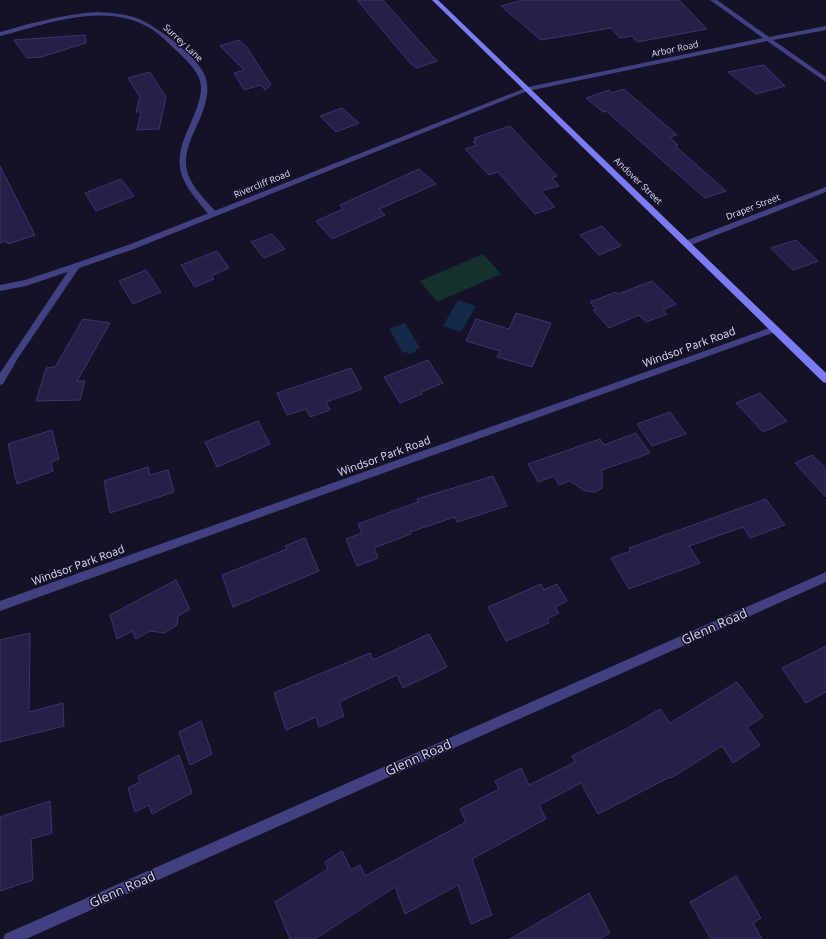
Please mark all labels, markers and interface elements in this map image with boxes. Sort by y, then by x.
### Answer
street label: Surrey Lane [161,21,206,64]
street label: Arbor Road [650,37,700,60]
street label: Andover Street [611,154,665,207]
street label: Rivercliff Road [232,166,292,201]
street label: Draper Street [724,190,782,223]
street label: Windsor Park Road [640,323,737,370]
street label: Windsor Park Road [335,432,432,479]
street label: Windsor Park Road [29,541,126,588]
street label: Glenn Road [678,603,750,649]
street label: Glenn Road [382,734,454,780]
street label: Glenn Road [86,866,158,912]

